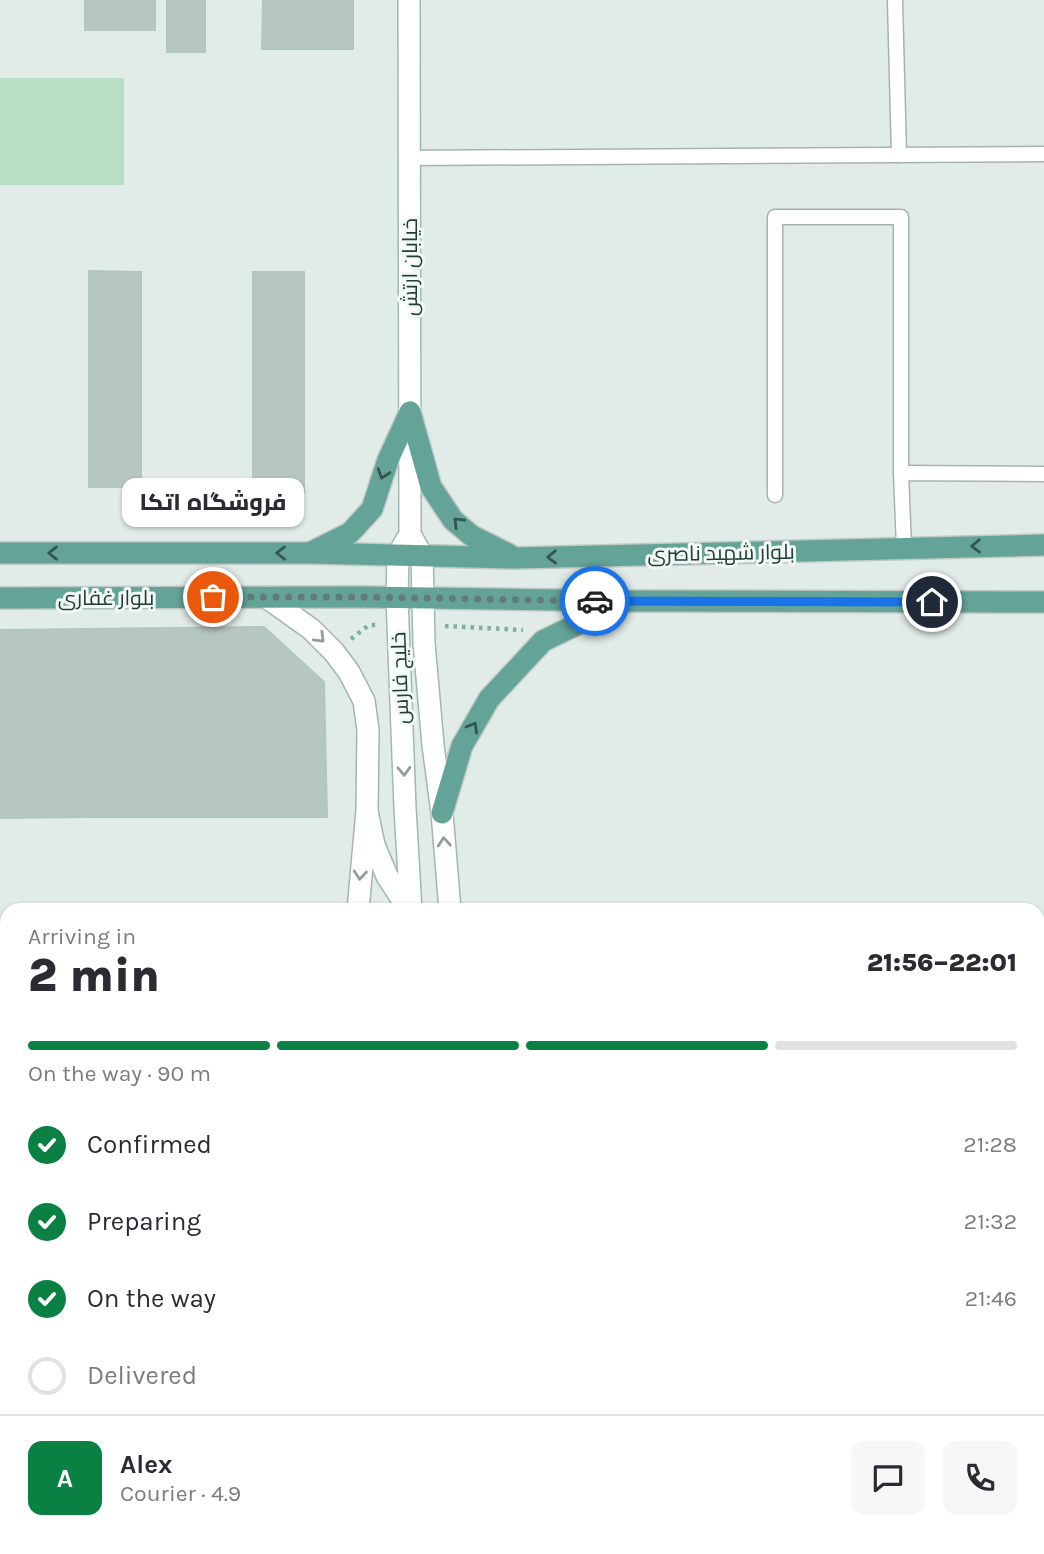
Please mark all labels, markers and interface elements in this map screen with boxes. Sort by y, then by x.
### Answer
street label: خیابان ارتش [398,218,423,316]
one-way arrow [377,468,392,480]
callout: فروشگاه اتکا [122,478,304,527]
text: فروشگاه اتکا [140,489,286,516]
one-way arrow [453,518,466,531]
one-way arrow [970,539,981,554]
street label: بلوار شهید ناصری [647,540,795,567]
one-way arrow [48,545,58,561]
one-way arrow [275,545,286,561]
one-way arrow [547,549,557,565]
courier [560,566,630,636]
pin [183,567,243,627]
pin [902,572,962,632]
icon: bag [194,578,232,616]
icon: car [576,582,614,620]
icon: home [913,583,951,621]
street label: بلوار غفاری [58,586,154,611]
one-way arrow [312,630,325,643]
street label: خلیج فارس [386,631,416,725]
one-way arrow [465,721,478,734]
one-way arrow [396,766,411,777]
one-way arrow [437,836,452,847]
one-way arrow [353,869,368,881]
text: Arriving in [28,923,136,950]
text: 21:56–22:01 [867,947,1017,978]
text: 2 min [28,949,160,1003]
text: On the way · 90 m [28,1060,211,1087]
icon: check [28,1126,66,1164]
text: Confirmed [87,1129,212,1160]
text: 21:28 [963,1131,1017,1158]
icon: check [28,1203,66,1241]
text: Preparing [87,1206,201,1237]
text: 21:32 [964,1208,1017,1235]
icon: check [28,1280,66,1318]
text: On the way [87,1283,216,1314]
text: 21:46 [965,1285,1017,1312]
text: Delivered [87,1360,197,1391]
button: chat [851,1441,925,1515]
button: phone [943,1441,1017,1515]
text: Alex [120,1449,172,1480]
text: A [57,1463,73,1494]
text: Courier · 4.9 [120,1480,241,1507]

